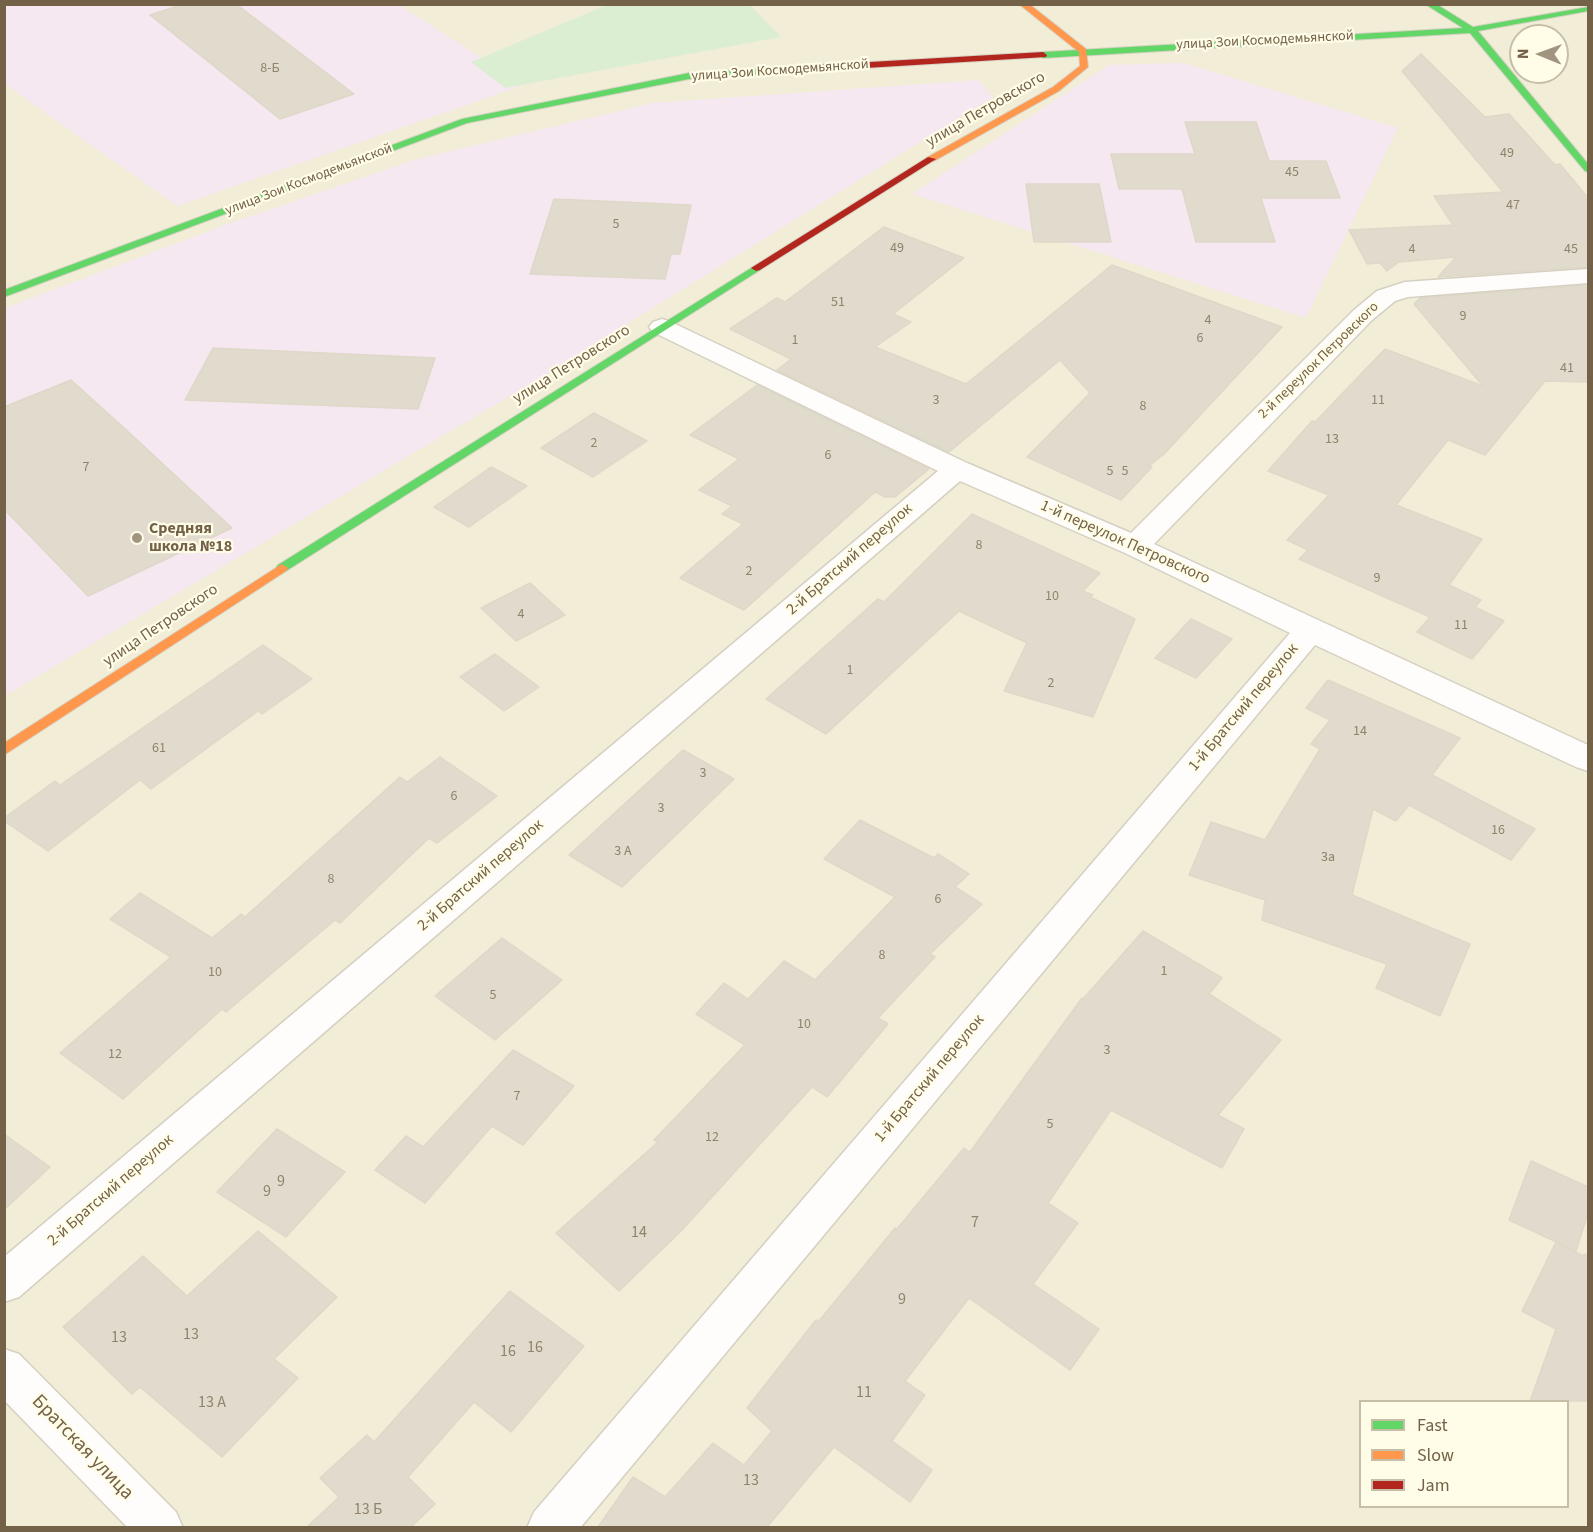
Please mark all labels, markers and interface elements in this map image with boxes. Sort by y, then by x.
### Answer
north arrow [1509,24,1569,84]
street label: улица Зои Космодемьянской [1176,28,1354,54]
text: N [1512,48,1534,59]
street label: улица Зои Космодемьянской [691,56,869,86]
house number: 8-Б [260,61,280,77]
street label: улица Петровского [923,68,1049,152]
street label: улица Зои Космодемьянской [223,140,395,220]
house number: 49 [1500,146,1514,162]
house number: 45 [1285,165,1299,181]
house number: 47 [1506,198,1520,214]
house number: 5 [613,217,619,233]
house number: 49 [890,241,904,257]
house number: 4 [1409,242,1415,258]
house number: 45 [1564,242,1578,258]
house number: 51 [831,295,845,311]
street label: 2-й переулок Петровского [1255,299,1383,423]
house number: 9 [1460,309,1466,325]
house number: 4 [1205,313,1211,329]
street label: улица Петровского [510,321,634,409]
house number: 6 [1197,331,1203,347]
house number: 1 [792,333,798,349]
house number: 41 [1560,361,1574,377]
house number: 3 [933,393,939,409]
house number: 11 [1371,393,1385,409]
house number: 8 [1140,399,1146,415]
house number: 13 [1325,432,1339,448]
house number: 2 [591,436,597,452]
house number: 6 [825,448,831,464]
house number: 7 [83,460,89,476]
house number: 5 [1107,464,1113,480]
house number: 5 [1122,464,1128,480]
street label: 1-й переулок Петровского [1037,497,1213,589]
street label: 2-й Братский переулок [783,500,917,620]
place label: Средняя школа №18 [149,519,232,557]
marker: Средняя школа №18 [130,531,144,545]
house number: 8 [976,538,982,554]
house number: 2 [746,564,752,580]
house number: 9 [1374,571,1380,587]
street label: улица Петровского [100,580,222,672]
house number: 10 [1045,589,1059,605]
house number: 4 [518,607,524,623]
house number: 11 [1454,618,1468,634]
street label: 1-й Братский переулок [1185,640,1303,776]
house number: 1 [847,663,853,679]
house number: 2 [1048,676,1054,692]
house number: 14 [1353,724,1367,740]
house number: 61 [152,741,166,757]
house number: 3 [700,766,706,782]
house number: 6 [451,789,457,805]
house number: 3 [658,801,664,817]
street label: 2-й Братский переулок [414,816,548,936]
house number: 16 [1491,823,1505,839]
house number: 3 А [614,844,632,860]
house number: 3а [1321,850,1335,866]
house number: 8 [328,872,334,888]
house number: 6 [935,892,941,908]
house number: 8 [879,948,885,964]
house number: 1 [1161,964,1167,980]
house number: 10 [208,965,222,981]
house number: 5 [490,988,496,1004]
street label: 1-й Братский переулок [871,1011,989,1147]
house number: 10 [797,1017,811,1033]
house number: 3 [1104,1043,1110,1059]
house number: 12 [108,1047,122,1063]
house number: 7 [514,1089,520,1105]
house number: 5 [1047,1117,1053,1133]
house number: 12 [705,1130,719,1146]
street label: 2-й Братский переулок [44,1131,178,1251]
house number: 9 [277,1172,285,1192]
house number: 9 [263,1182,271,1202]
house number: 7 [971,1213,979,1233]
house number: 14 [631,1223,647,1243]
house number: 9 [898,1290,906,1310]
house number: 13 [183,1325,199,1345]
house number: 13 [111,1328,127,1348]
house number: 16 [527,1338,543,1358]
house number: 16 [500,1342,516,1362]
house number: 11 [856,1383,872,1403]
street label: Братская улица [26,1390,138,1506]
house number: 13 А [198,1393,226,1413]
legend [1359,1400,1569,1508]
text: Fast [1417,1413,1448,1438]
text: Slow [1417,1443,1454,1468]
house number: 13 [743,1471,759,1491]
text: Jam [1417,1473,1450,1498]
house number: 13 Б [354,1500,382,1520]

